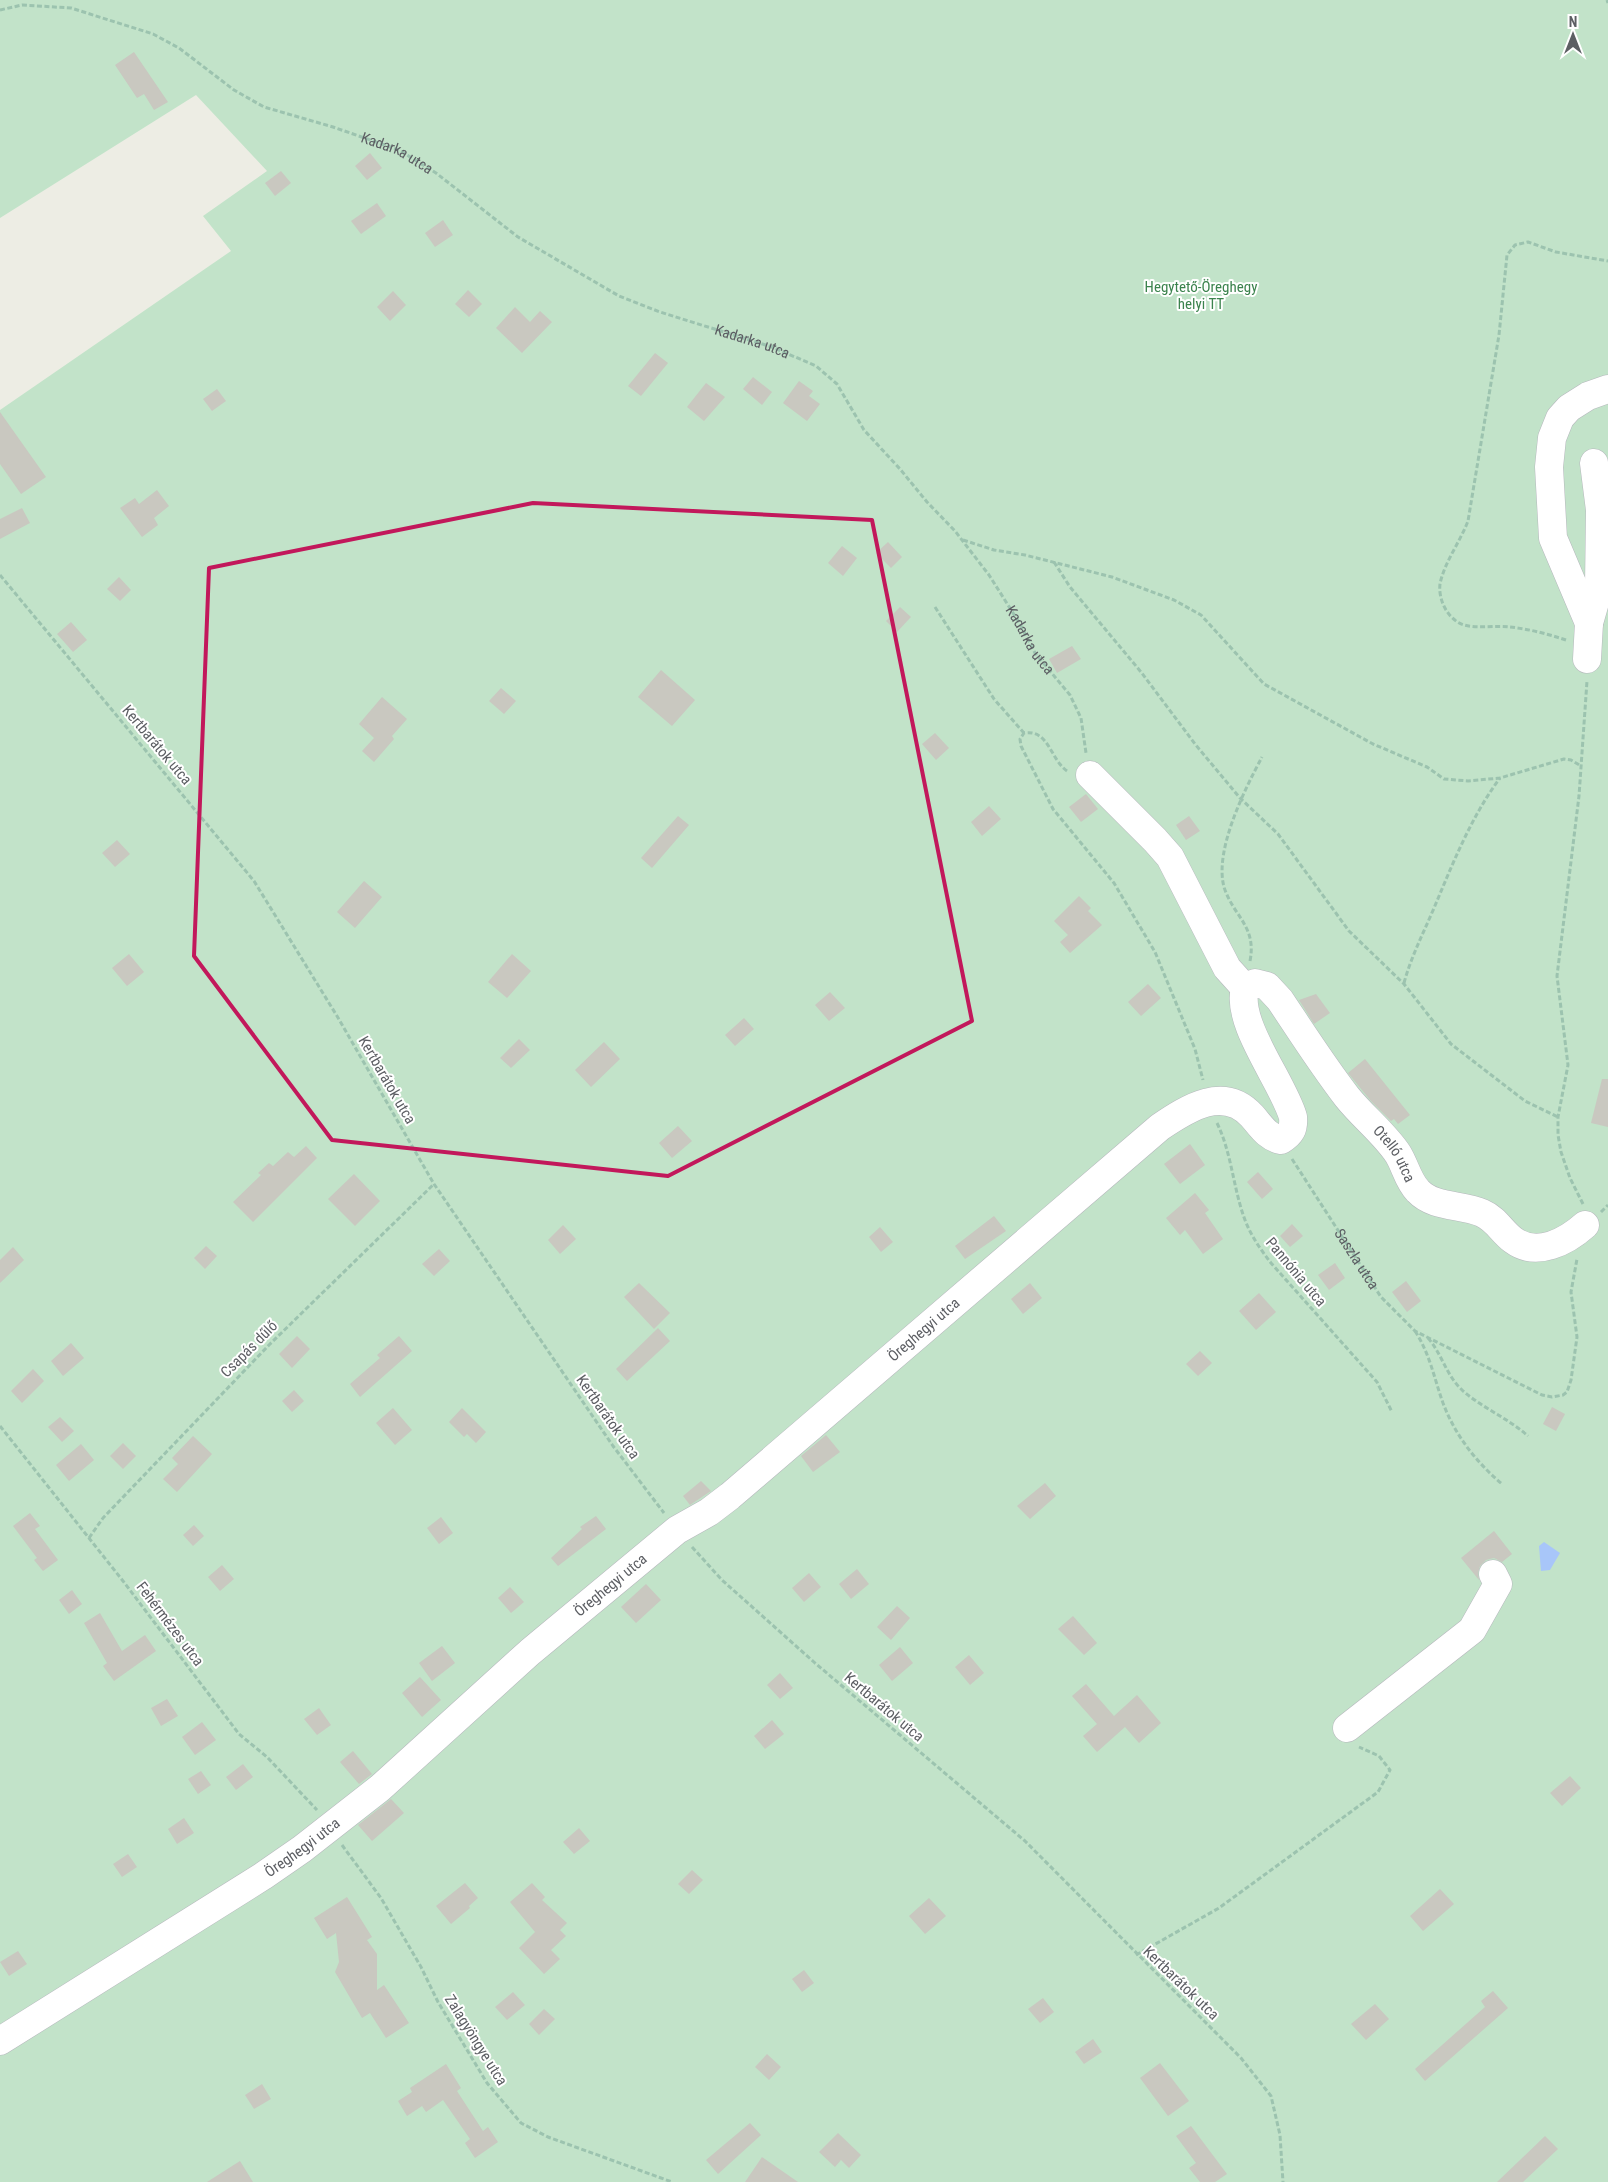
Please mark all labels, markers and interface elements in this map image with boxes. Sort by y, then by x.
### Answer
north arrow [1548,10,1598,60]
text: N [1569,14,1577,30]
street label: Kadarka utca [359,128,436,178]
park label: Hegytető-Öreghegy helyi TT [1145,278,1257,313]
street label: Kadarka utca [713,321,792,363]
street label: Kadarka utca [1002,602,1058,678]
street label: Kertbarátok utca [119,702,195,788]
street label: Kertbarátok utca [355,1033,419,1127]
street label: Otelló utca [1369,1122,1419,1185]
street label: Saszla utca [1330,1225,1383,1293]
street label: Pannónia utca [1262,1234,1330,1310]
street label: Öreghegyi utca [884,1294,963,1365]
street label: Csapás dűlő [217,1317,281,1381]
street label: Kertbarátok utca [572,1372,644,1462]
street label: Öreghegyi utca [571,1550,650,1620]
street label: Fehérmézes utca [132,1578,208,1670]
street label: Kertbarátok utca [841,1669,927,1745]
street label: Öreghegyi utca [261,1814,343,1881]
street label: Kertbarátok utca [1139,1942,1223,2024]
street label: Zalagyöngye utca [441,1991,511,2089]

